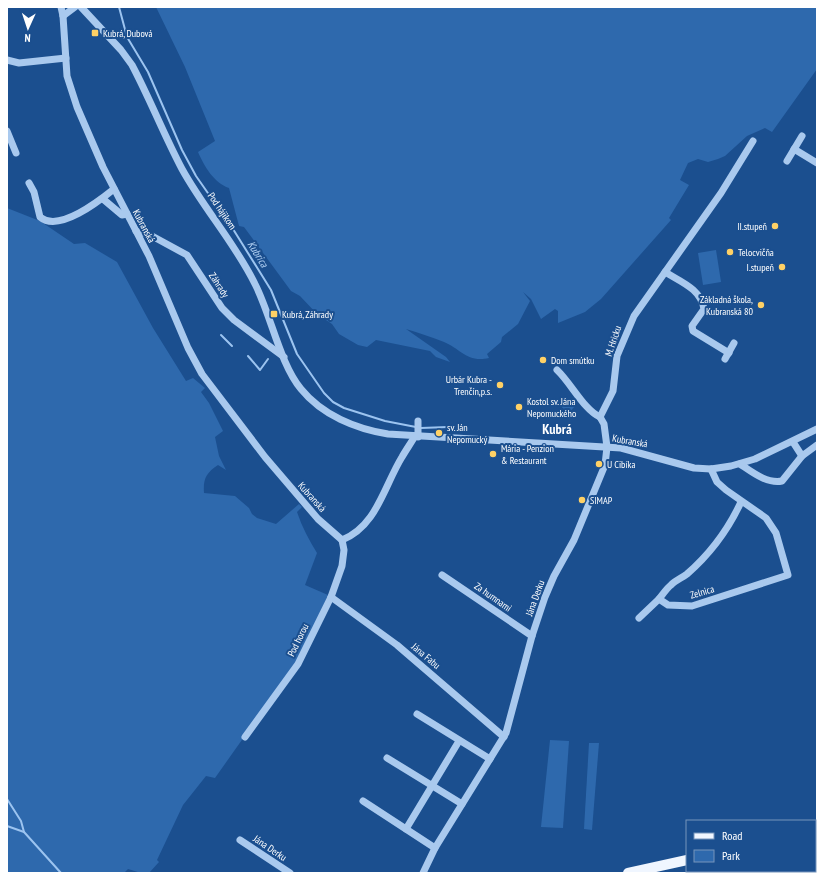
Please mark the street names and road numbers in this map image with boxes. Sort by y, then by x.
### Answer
street label: Pod hájikom [205,190,239,232]
street label: Kubranská [130,207,158,245]
street label: Záhrady [206,270,232,300]
street label: M. Hricku [602,324,624,358]
street label: Kubranská [611,431,649,451]
street label: Kubranská [295,479,329,515]
street label: Jána Derku [522,578,547,619]
street label: Za humnami [472,579,514,615]
street label: Zelnica [688,582,716,602]
street label: Pod horou [284,621,312,659]
street label: Jána Fabu [408,640,443,672]
street label: Jána Derku [250,832,289,864]

